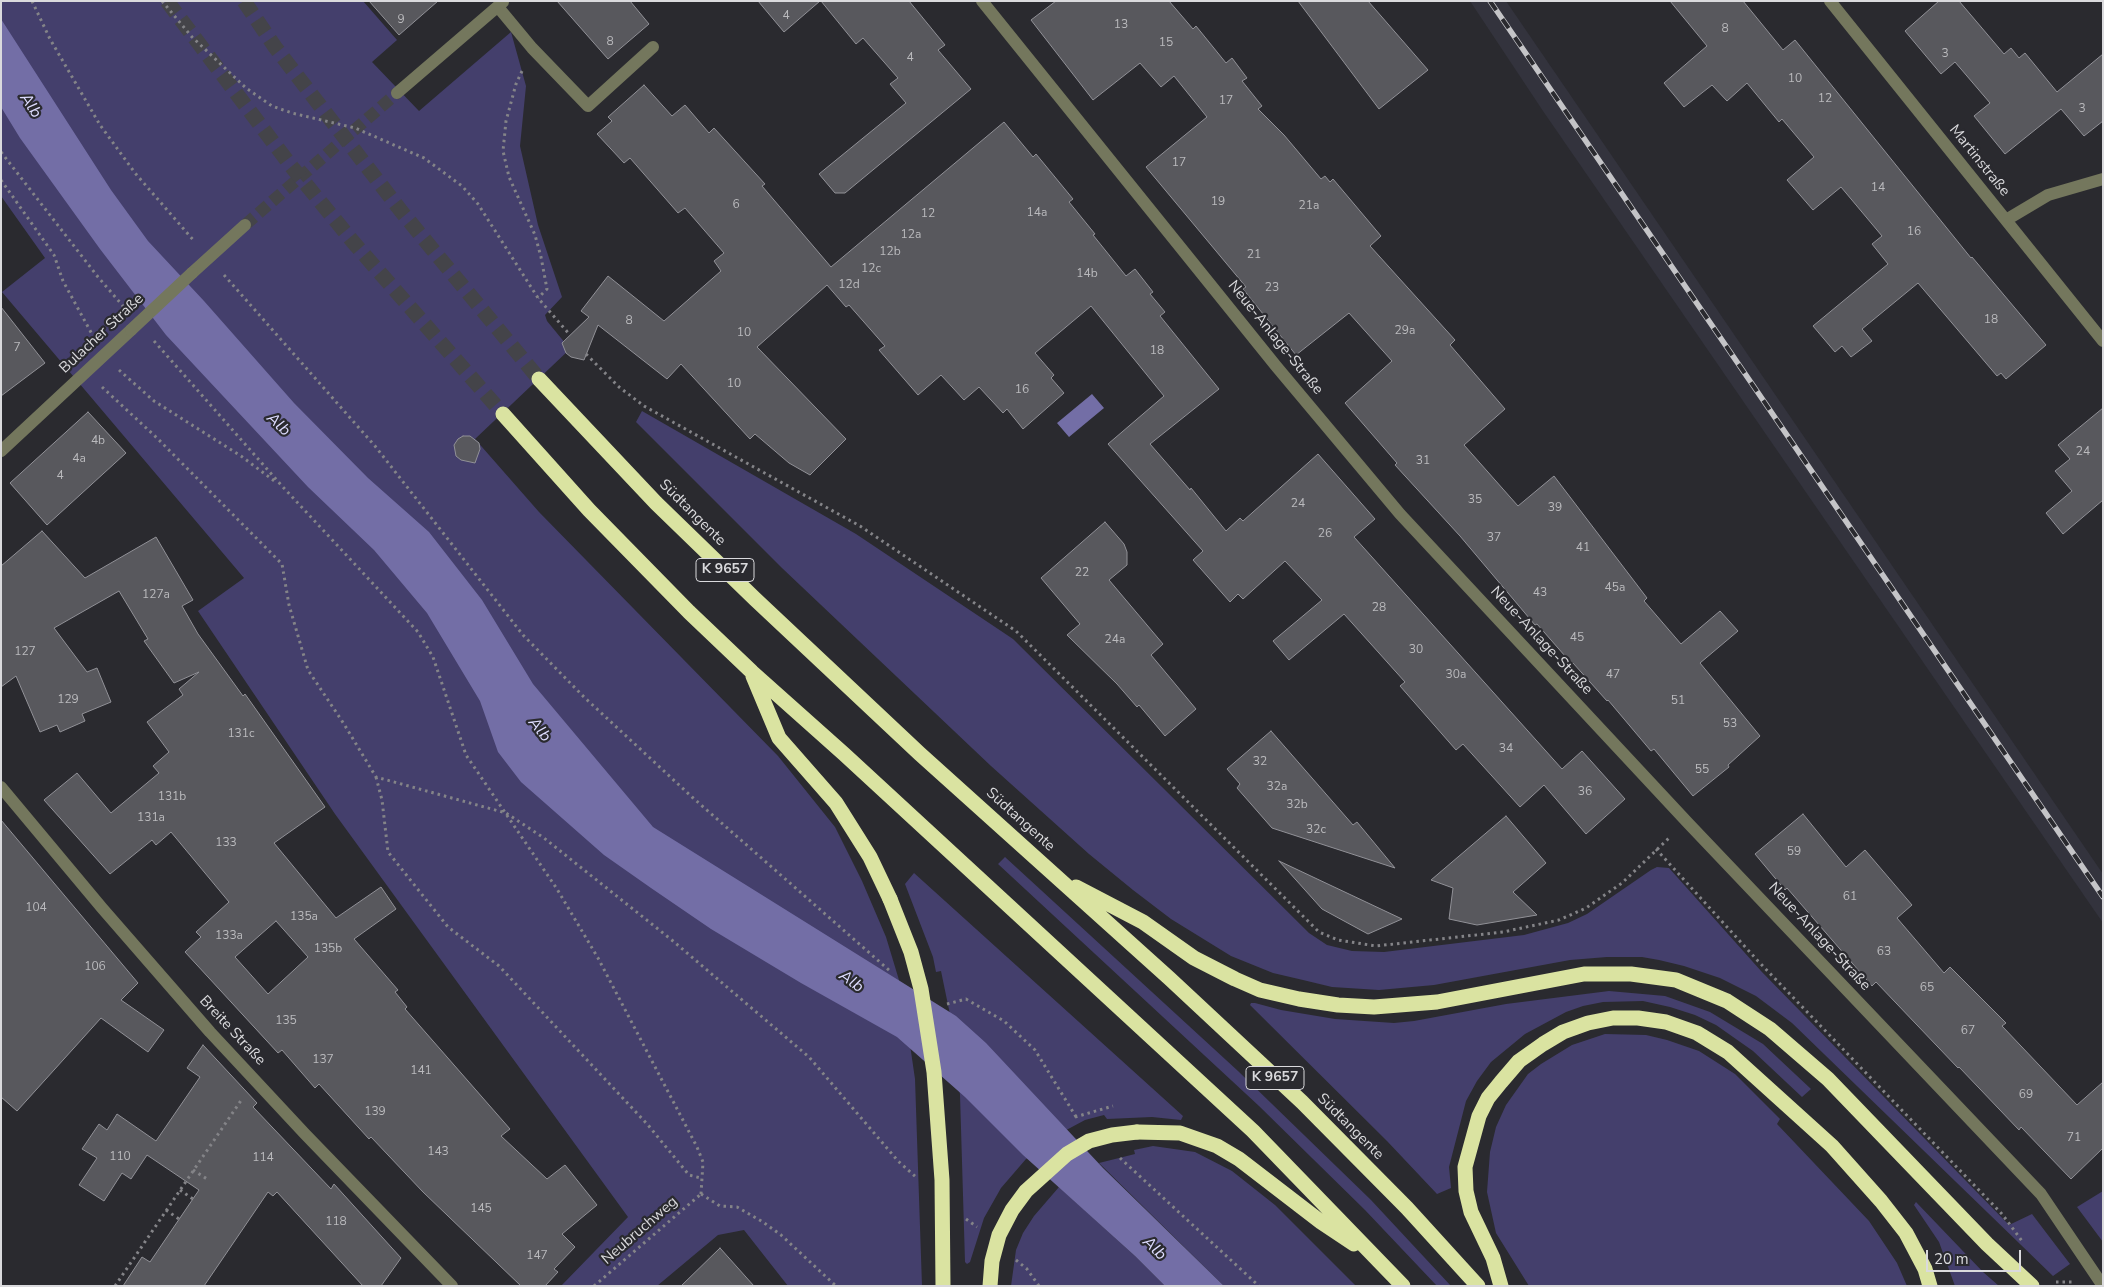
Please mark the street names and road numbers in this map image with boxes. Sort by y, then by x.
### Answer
street label: Martinstraße [1945,122,2013,200]
street label: Neue-Anlage-Straße [1223,277,1327,399]
street label: Bulacher Straße [56,290,148,378]
street label: Südtangente [655,476,729,550]
road number: K 9657 [696,558,754,582]
street label: Neue-Anlage-Straße [1486,583,1596,699]
street label: Südtangente [982,784,1058,856]
street label: Neue-Anlage-Straße [1764,879,1874,995]
street label: Breite Straße [195,992,269,1070]
road number: K 9657 [1246,1066,1304,1090]
street label: Südtangente [1313,1090,1387,1164]
street label: Neubruchweg [598,1193,682,1269]

